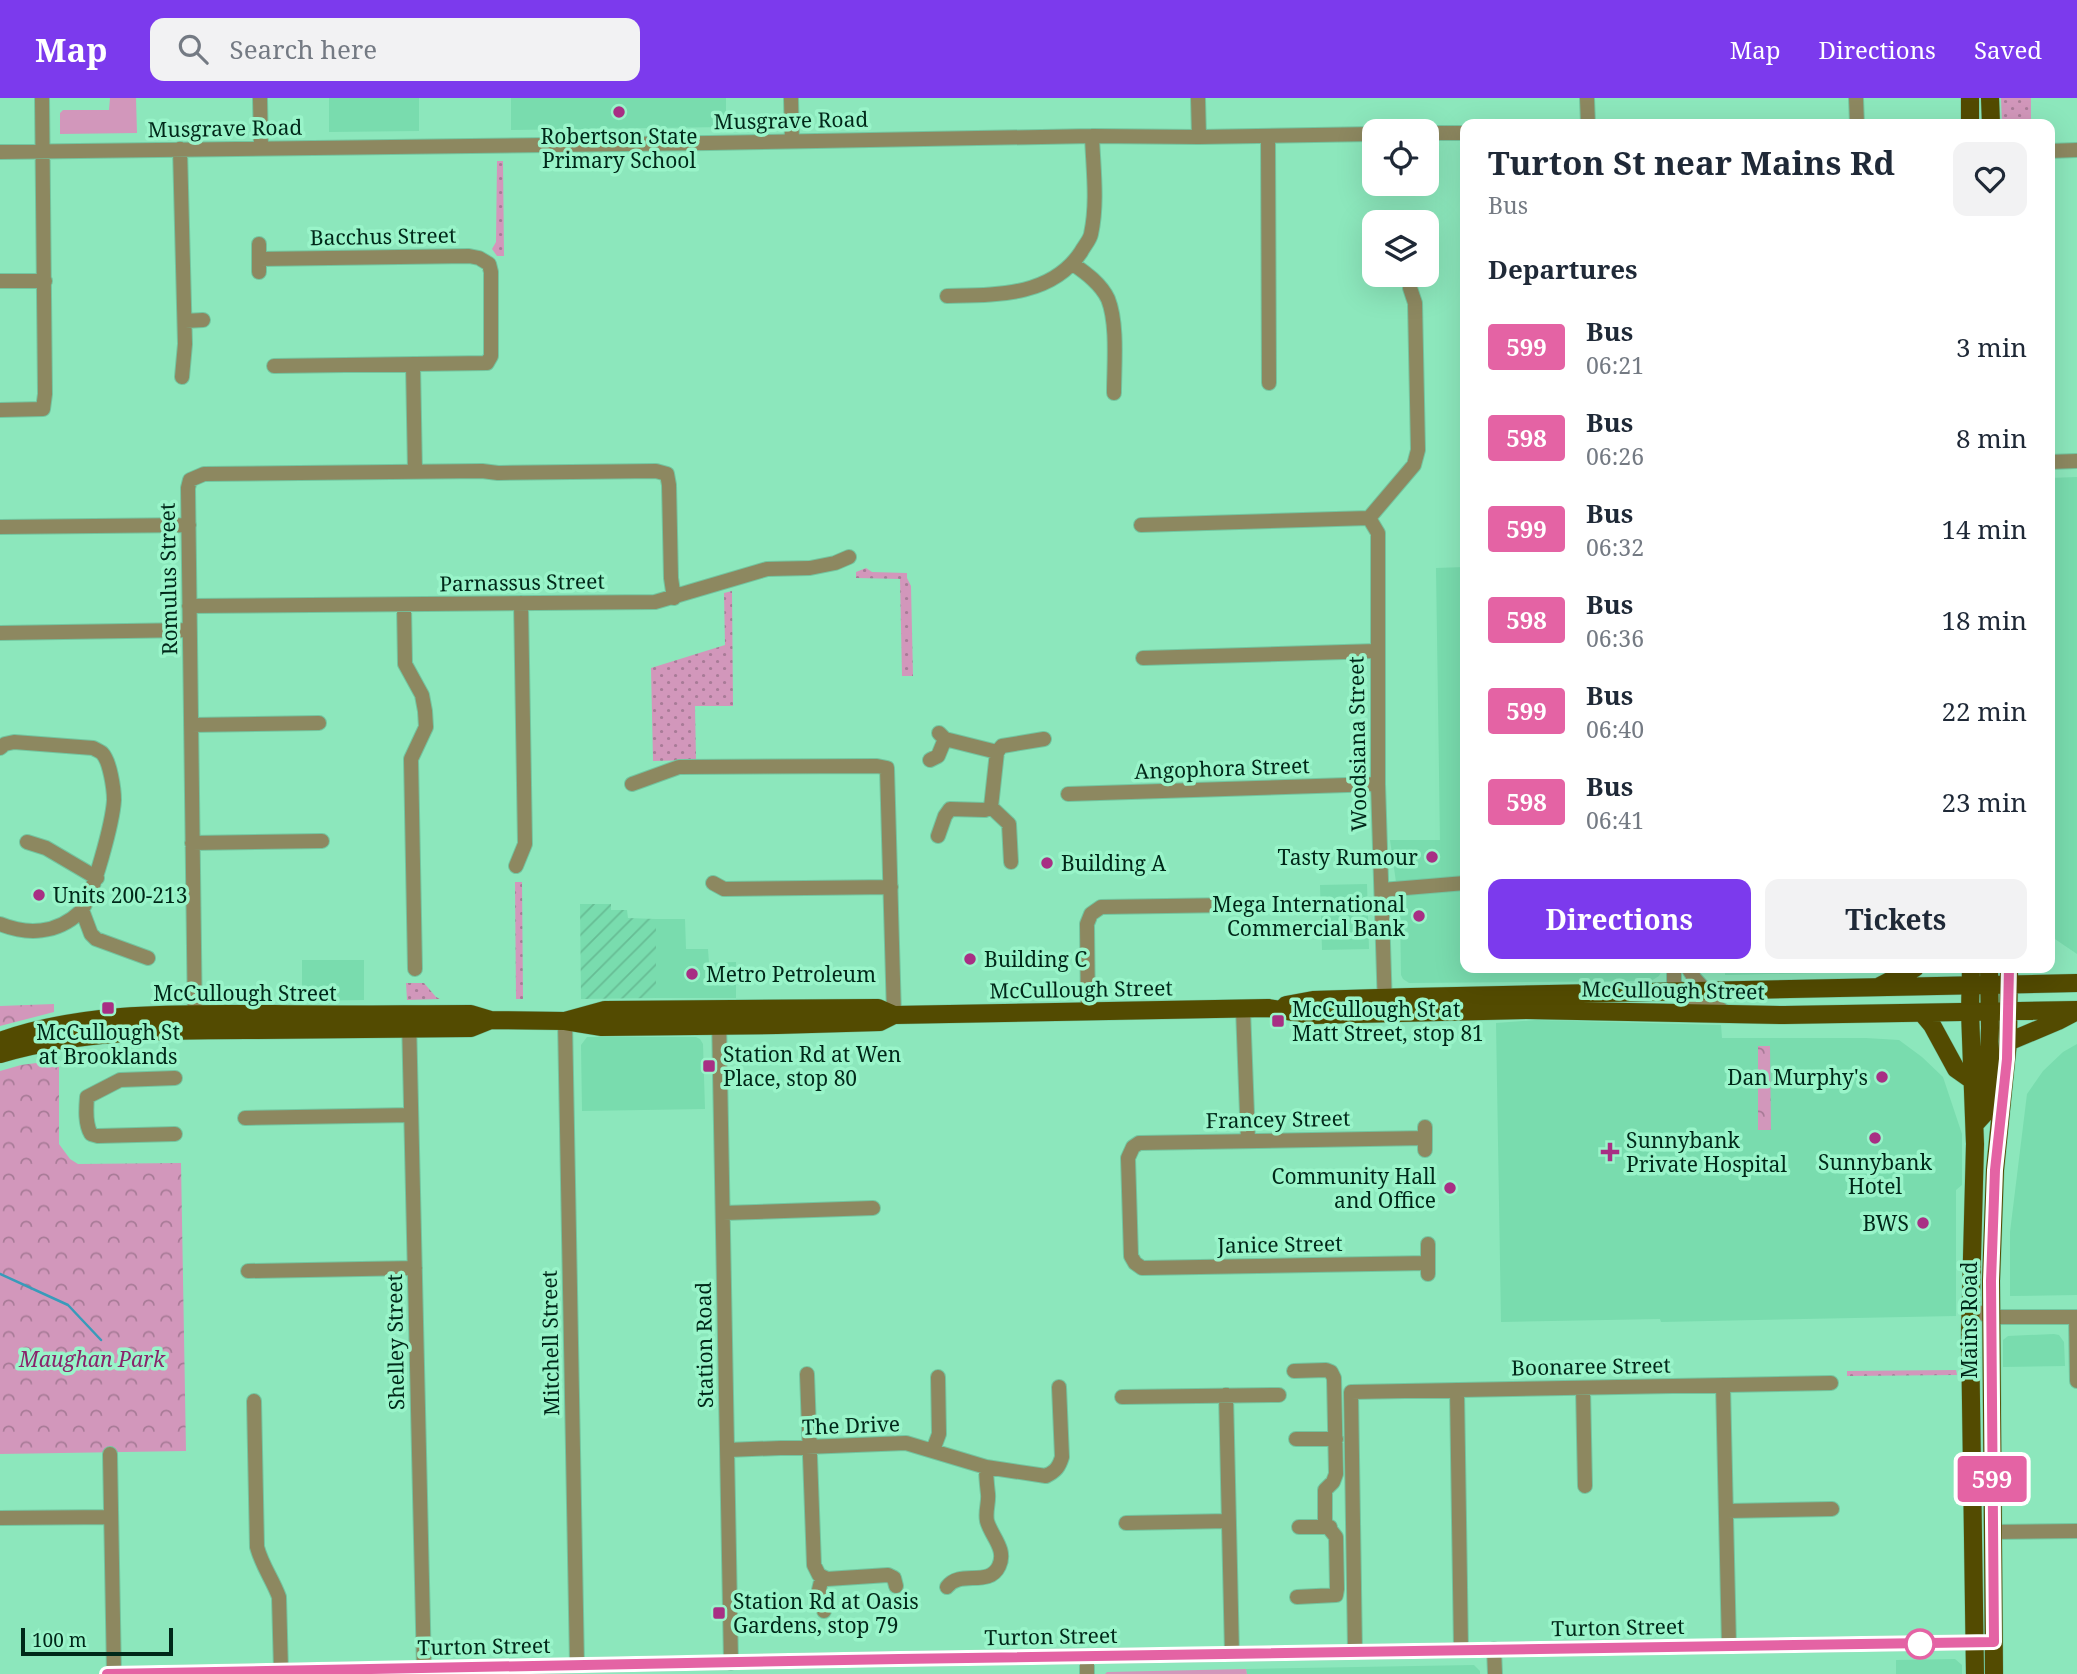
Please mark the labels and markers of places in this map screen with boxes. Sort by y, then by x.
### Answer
marker: Robertson State Primary School [611,104,627,120]
place label: Robertson State Primary School [540,122,698,174]
place label: Tasty Rumour [1277,843,1418,871]
place label: Building A [1061,849,1166,877]
marker: Tasty Rumour [1424,849,1440,865]
marker: Building A [1039,855,1055,871]
place label: Units 200-213 [53,881,188,909]
marker: Units 200-213 [31,887,47,903]
place label: Mega International Commercial Bank [1212,890,1406,942]
marker: Mega International Commercial Bank [1411,908,1427,924]
place label: Building C [984,945,1087,973]
marker: Building C [962,951,978,967]
place label: Metro Petroleum [706,960,876,988]
marker: Metro Petroleum [684,966,700,982]
place label: McCullough St at Matt Street, stop 81 [1292,995,1484,1047]
marker: McCullough St at Brooklands [100,1000,116,1016]
marker: McCullough St at Matt Street, stop 81 [1270,1013,1286,1029]
place label: McCullough St at Brooklands [36,1018,180,1070]
place label: Station Rd at Wen Place, stop 80 [723,1040,901,1092]
marker: Station Rd at Wen Place, stop 80 [701,1058,717,1074]
place label: Dan Murphy's [1727,1063,1868,1091]
marker: Dan Murphy's [1874,1069,1890,1085]
place label: Sunnybank Private Hospital [1626,1126,1787,1178]
marker: Sunnybank Hotel [1867,1130,1883,1146]
marker: Sunnybank Private Hospital [1600,1142,1620,1162]
place label: Sunnybank Hotel [1818,1148,1933,1200]
place label: Community Hall and Office [1271,1162,1436,1214]
marker: Community Hall and Office [1442,1180,1458,1196]
place label: BWS [1862,1209,1909,1237]
marker: BWS [1915,1215,1931,1231]
place label: Station Rd at Oasis Gardens, stop 79 [733,1587,919,1639]
marker: Station Rd at Oasis Gardens, stop 79 [711,1605,727,1621]
unlabelled marker [1905,1629,1935,1659]

